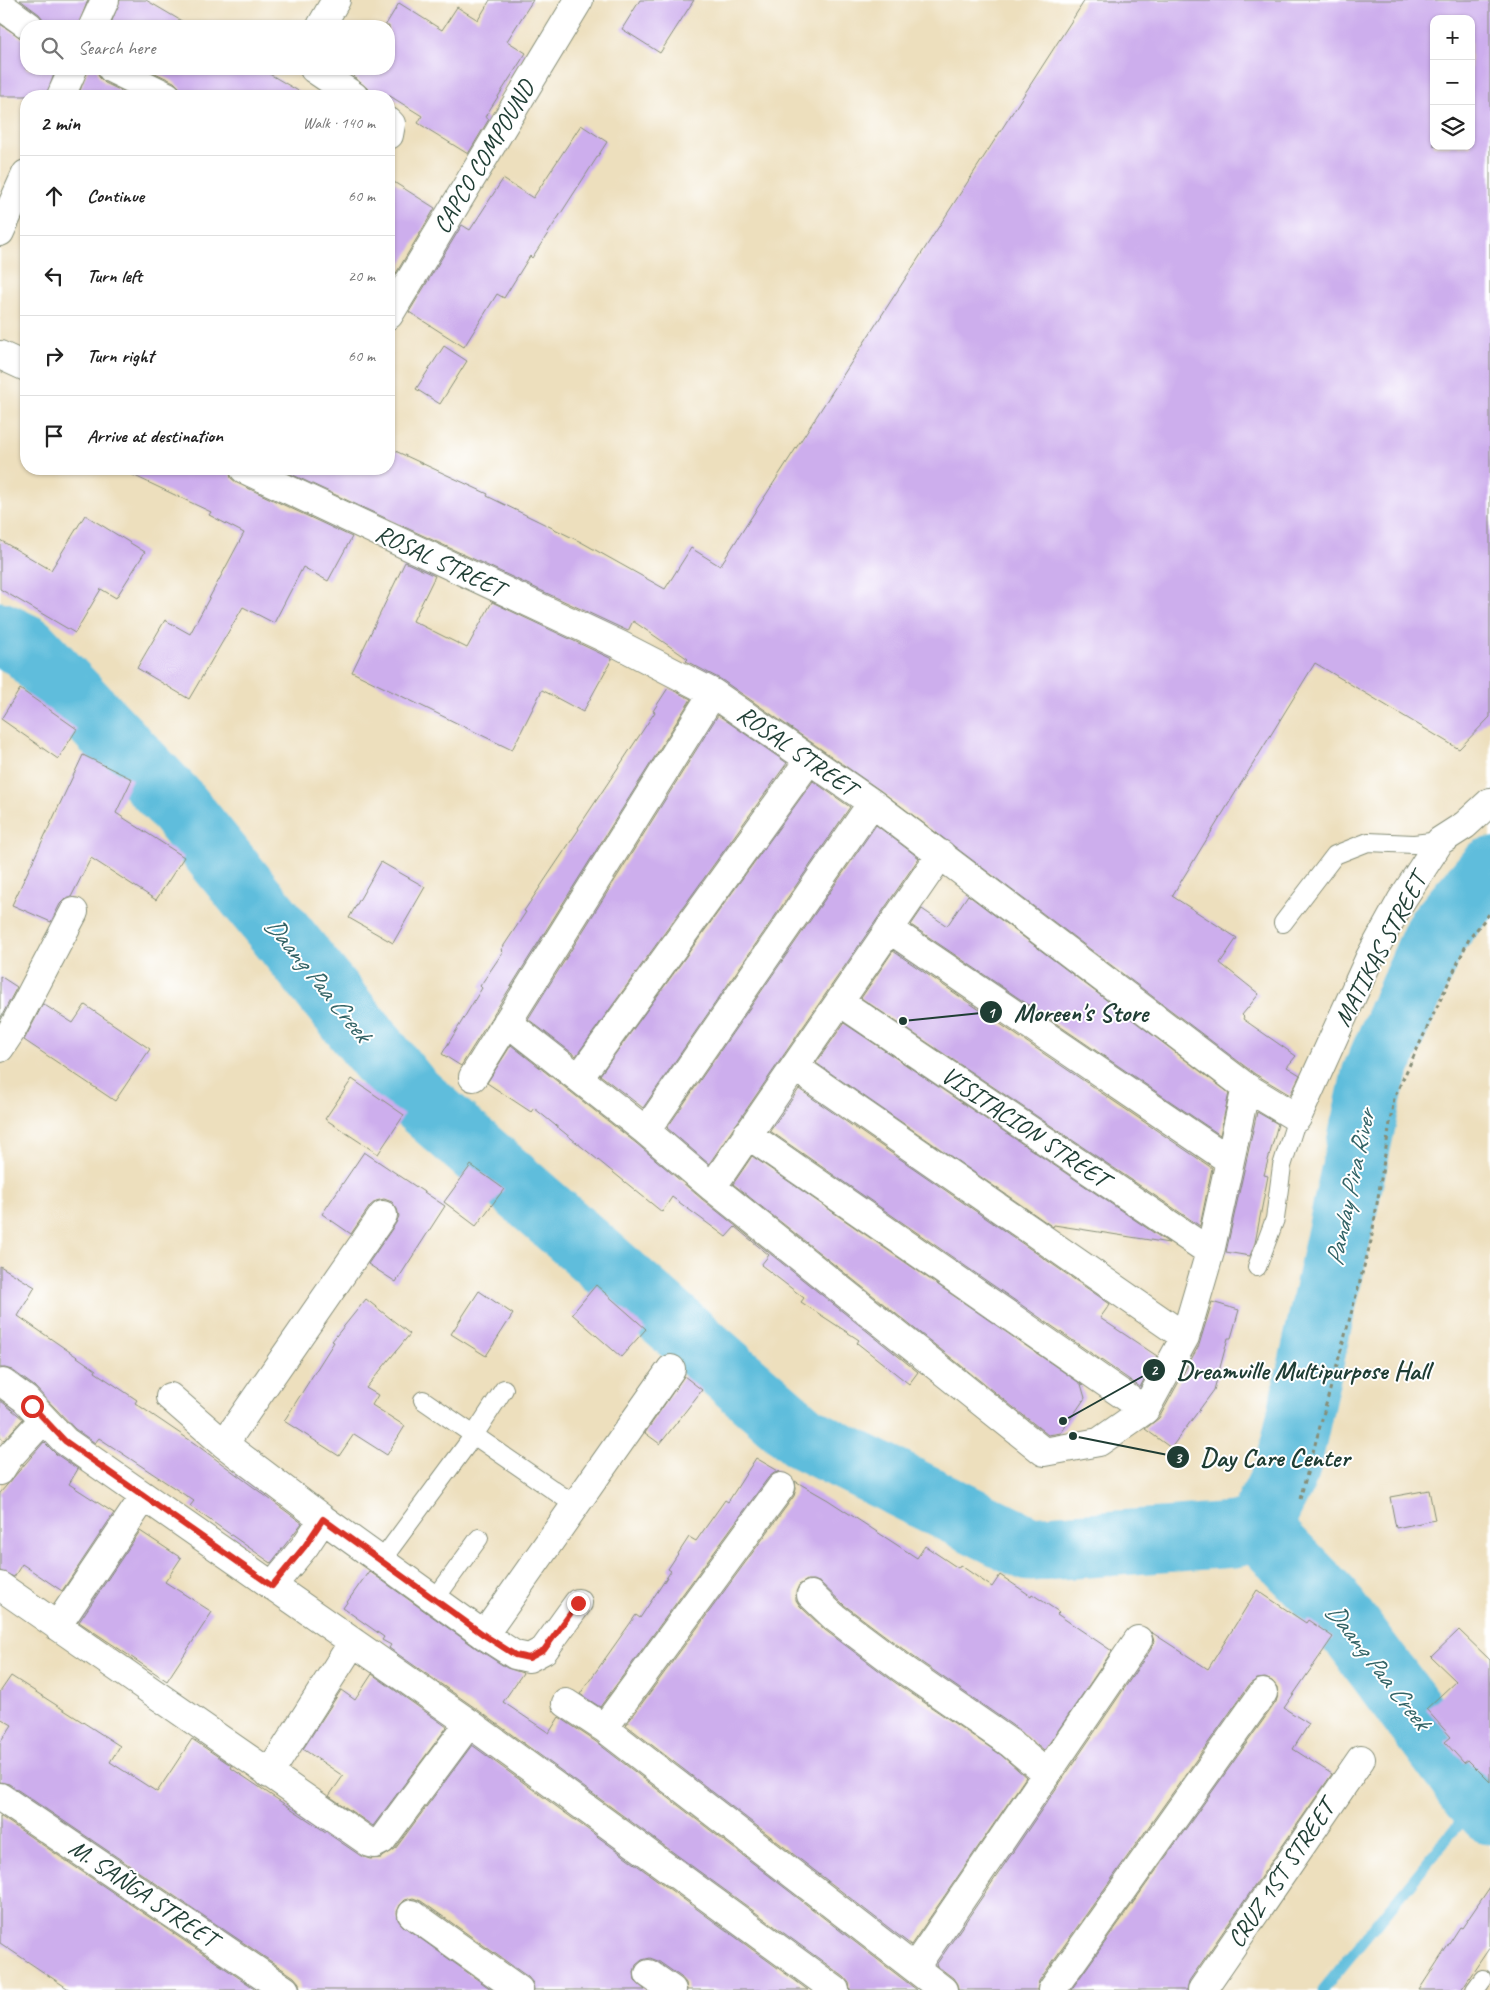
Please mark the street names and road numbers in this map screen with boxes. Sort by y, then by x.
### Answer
street label: CAPCO COMPOUND [426,73,543,239]
street label: ROSAL STREET [370,517,515,607]
street label: ROSAL STREET [731,698,868,807]
street label: MATIKAS STREET [1326,862,1437,1032]
street label: VISITACION STREET [935,1059,1120,1199]
street label: CRUZ 1ST STREET [1220,1789,1346,1954]
street label: M. SAÑGA STREET [63,1832,229,1958]

